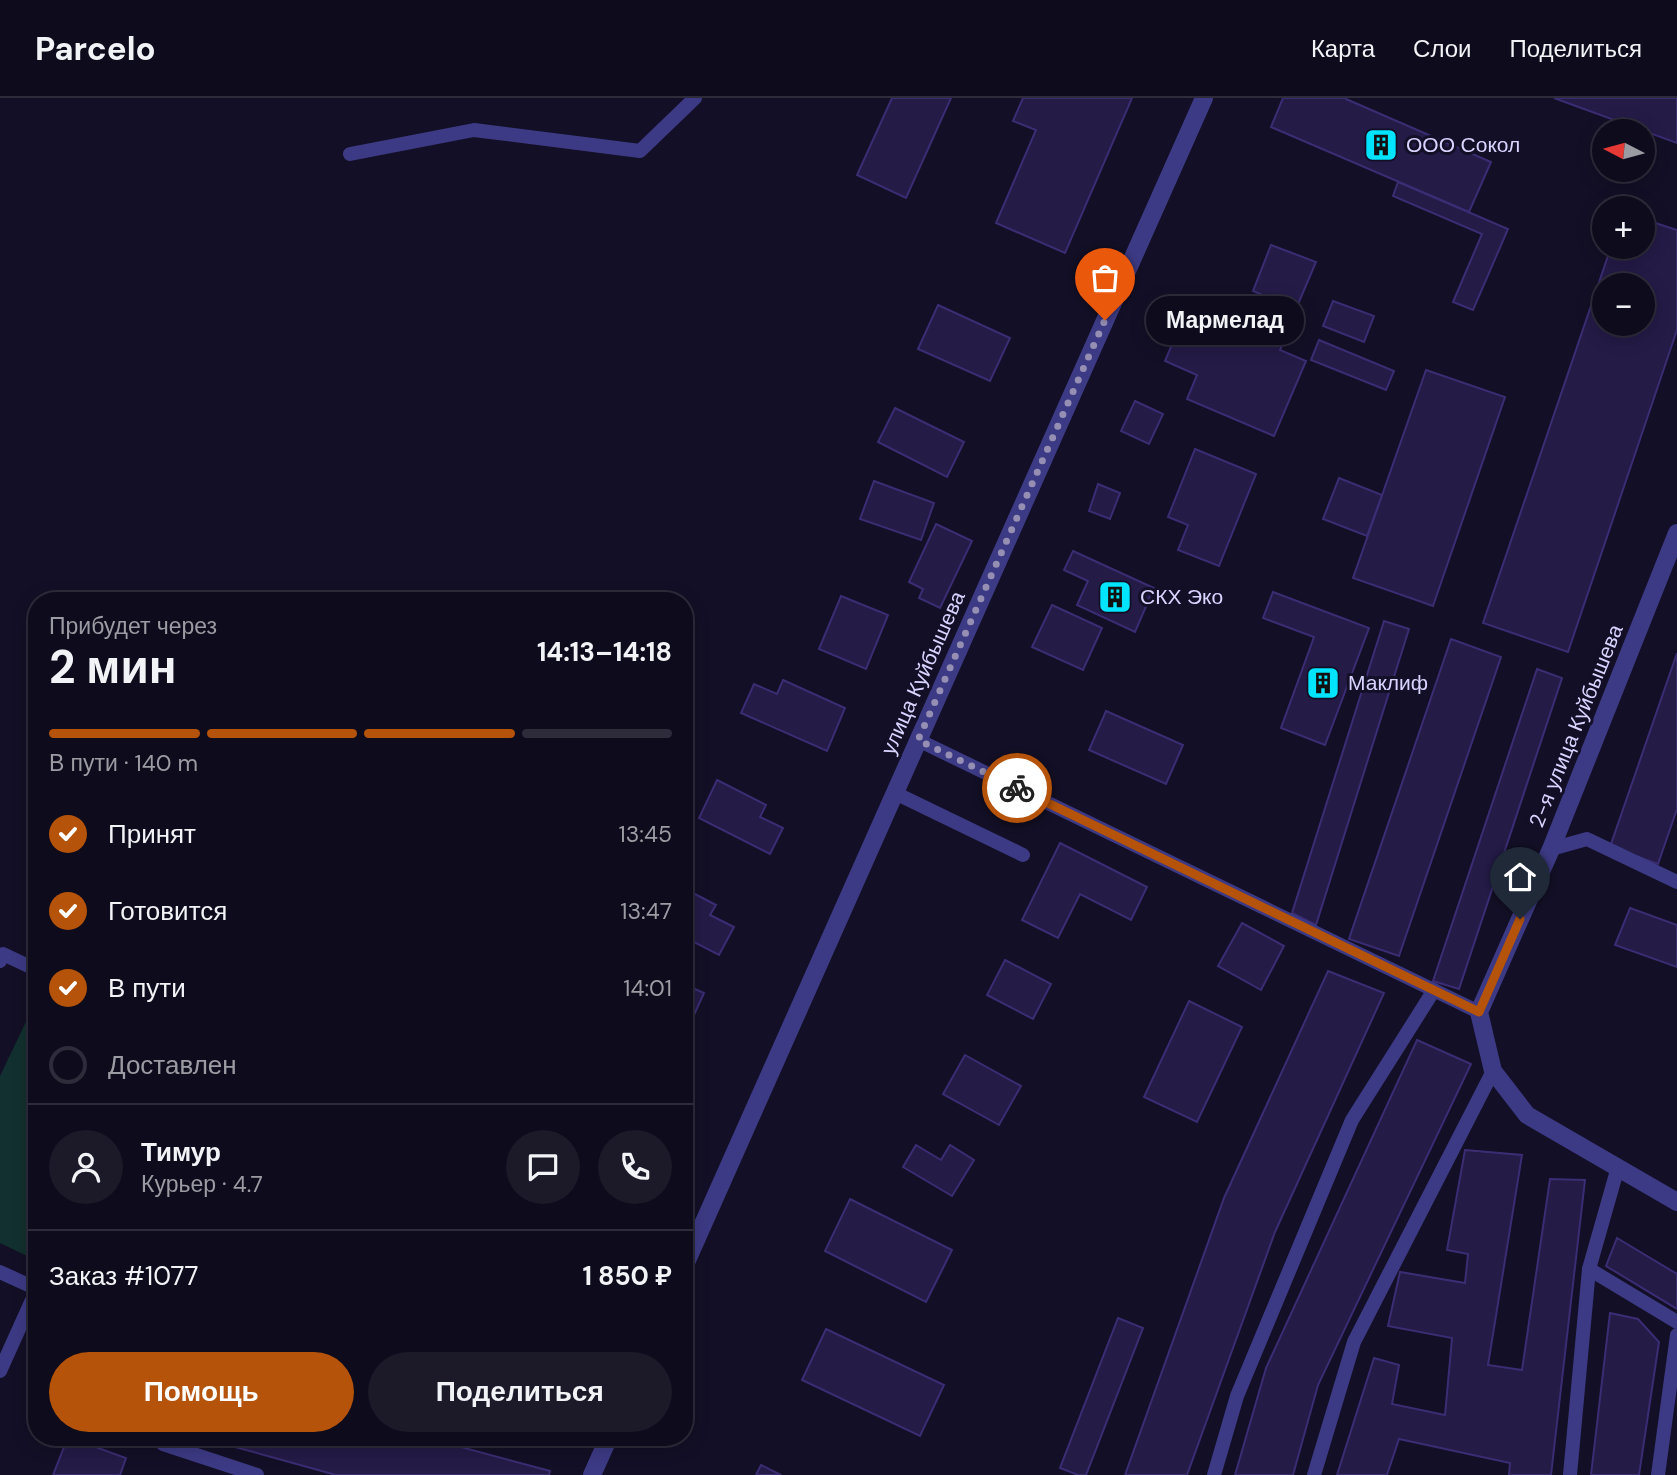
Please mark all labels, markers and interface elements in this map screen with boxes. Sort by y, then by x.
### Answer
text: Parcelo [35,27,156,70]
text: Карта [1311,33,1375,64]
text: Слои [1413,33,1471,64]
text: Поделиться [1509,33,1642,64]
north arrow [1592,119,1656,182]
map controls [1592,119,1655,336]
building icon: ООО Сокол [1362,126,1400,164]
place label: ООО Сокол [1406,131,1520,159]
button: + [1592,196,1655,259]
pin [1075,248,1135,320]
icon: bag [1086,259,1124,297]
button: − [1592,273,1655,336]
callout: Мармелад [1147,296,1304,344]
text: Мармелад [1166,305,1284,335]
building icon: СКХ Эко [1096,578,1134,616]
place label: СКХ Эко [1140,583,1223,611]
street label: улица Куйбышева [874,587,972,759]
text: Прибудет через [49,611,217,641]
street label: 2-я улица Куйбышева [1522,620,1630,832]
text: 14:13–14:18 [537,635,672,669]
text: 2 мин [49,637,176,697]
building icon: Маклиф [1304,664,1342,702]
place label: Маклиф [1348,669,1428,697]
text: В пути · 140 m [49,748,198,778]
courier [982,753,1052,823]
icon: bike [998,769,1036,807]
icon: check [49,815,87,853]
text: Принят [108,817,196,851]
text: 13:45 [619,819,672,849]
pin [1490,847,1550,919]
icon: home [1501,858,1539,896]
icon: check [49,892,87,930]
text: Готовится [108,894,227,928]
text: 13:47 [620,896,672,926]
icon: check [49,969,87,1007]
text: В пути [108,971,186,1005]
text: 14:01 [623,973,672,1003]
text: Доставлен [108,1048,237,1082]
button: person [49,1130,123,1204]
button: chat [506,1130,580,1204]
button: phone [598,1130,672,1204]
text: Тимур [141,1135,221,1169]
text: Курьер · 4.7 [141,1169,263,1199]
text: Заказ #1077 [49,1259,198,1293]
text: 1 850 ₽ [582,1259,672,1293]
button: Помощь [49,1352,354,1432]
button: Поделиться [368,1352,672,1432]

